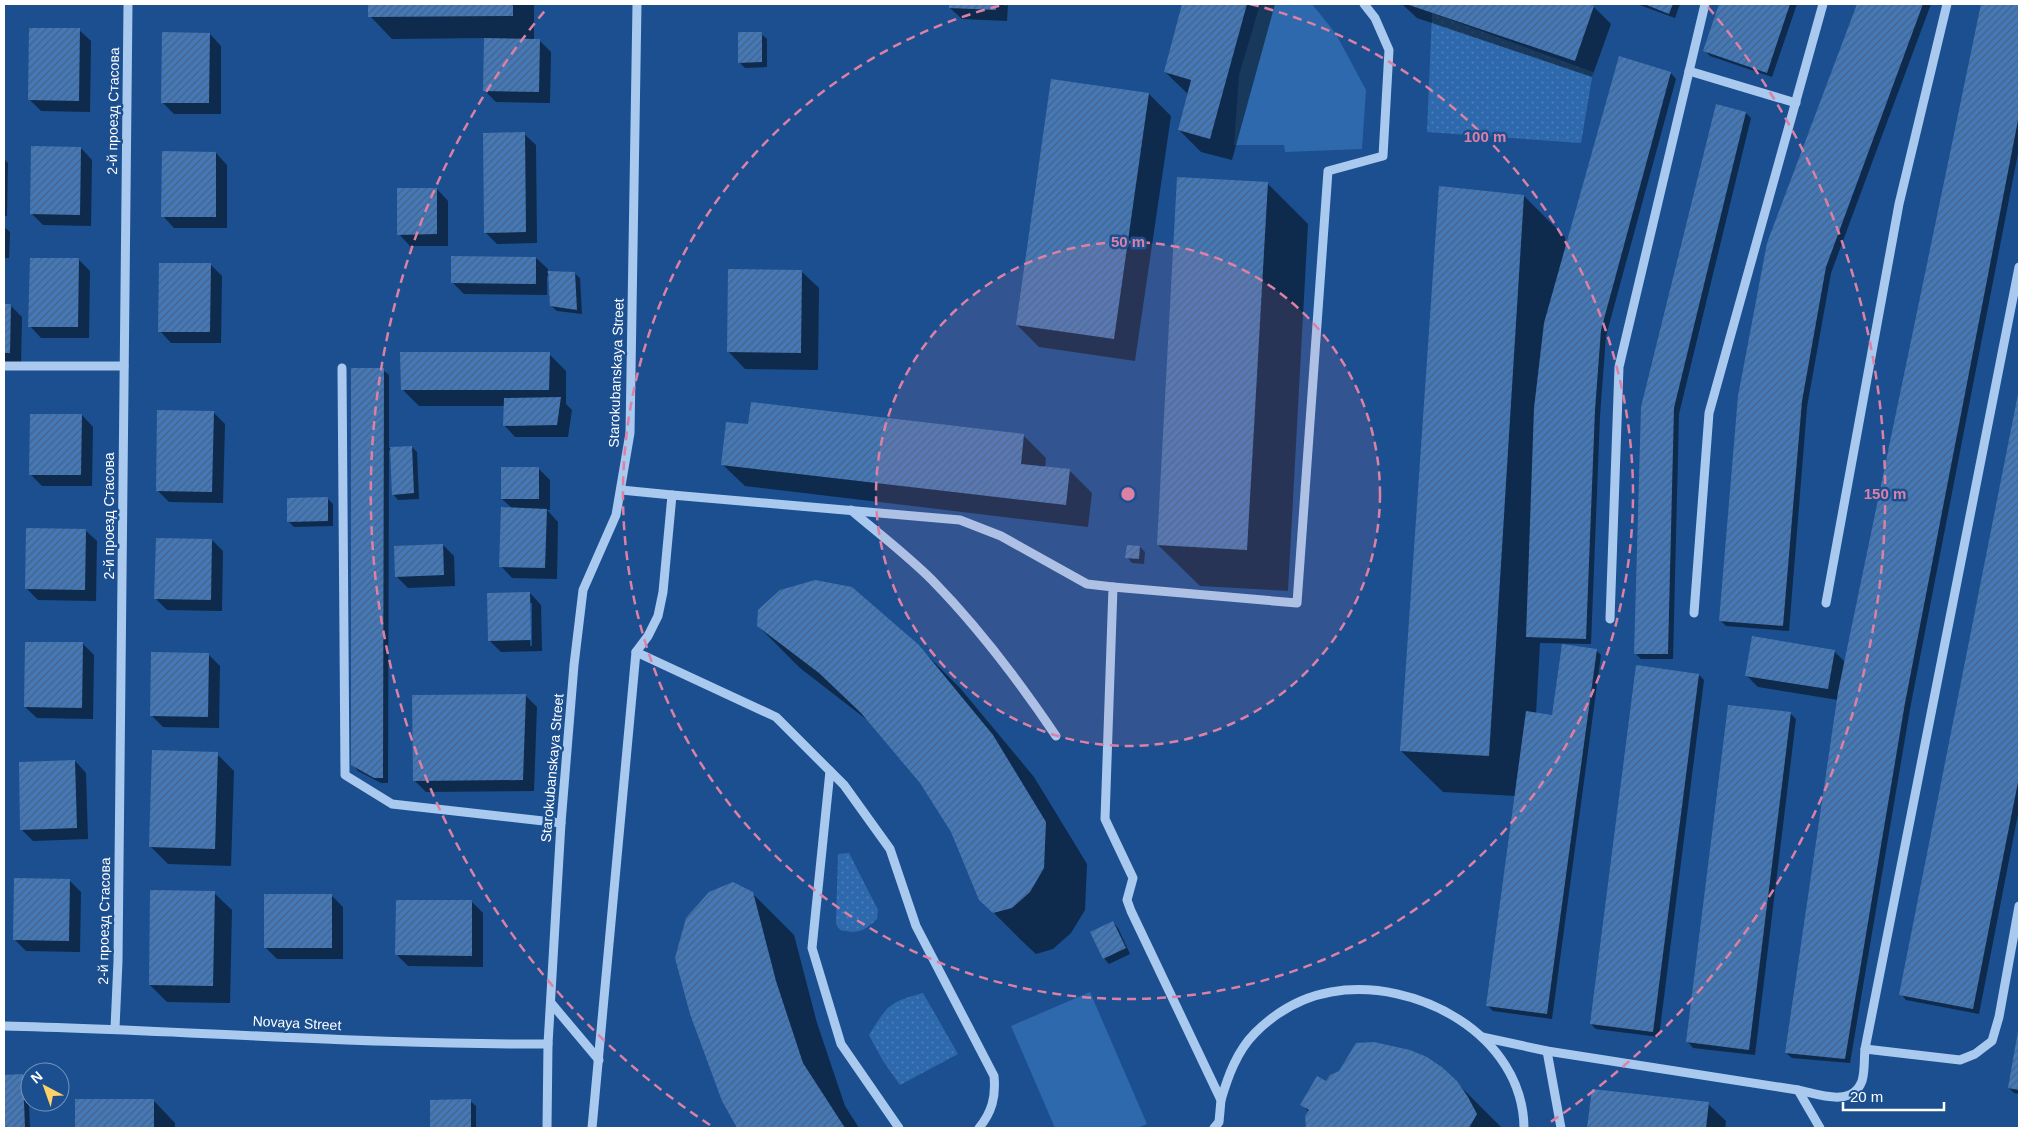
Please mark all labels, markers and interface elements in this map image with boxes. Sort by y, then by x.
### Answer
street label: 2-й проезд Стасова [104,47,122,175]
text: 100 m [1464,128,1506,145]
text: 50 m [1111,233,1145,250]
street label: Starokubanskaya Street [605,298,627,448]
street label: 2-й проезд Стасова [101,452,117,580]
centre of rings [1119,485,1137,503]
text: 150 m [1864,485,1906,502]
street label: Starokubanskaya Street [538,693,566,843]
street label: 2-й проезд Стасова [95,857,113,985]
street label: Novaya Street [252,1013,342,1033]
north arrow [20,1062,70,1112]
text: N [27,1068,46,1087]
scale bar [1843,1080,1944,1112]
text: 20 m [1850,1088,1883,1105]

